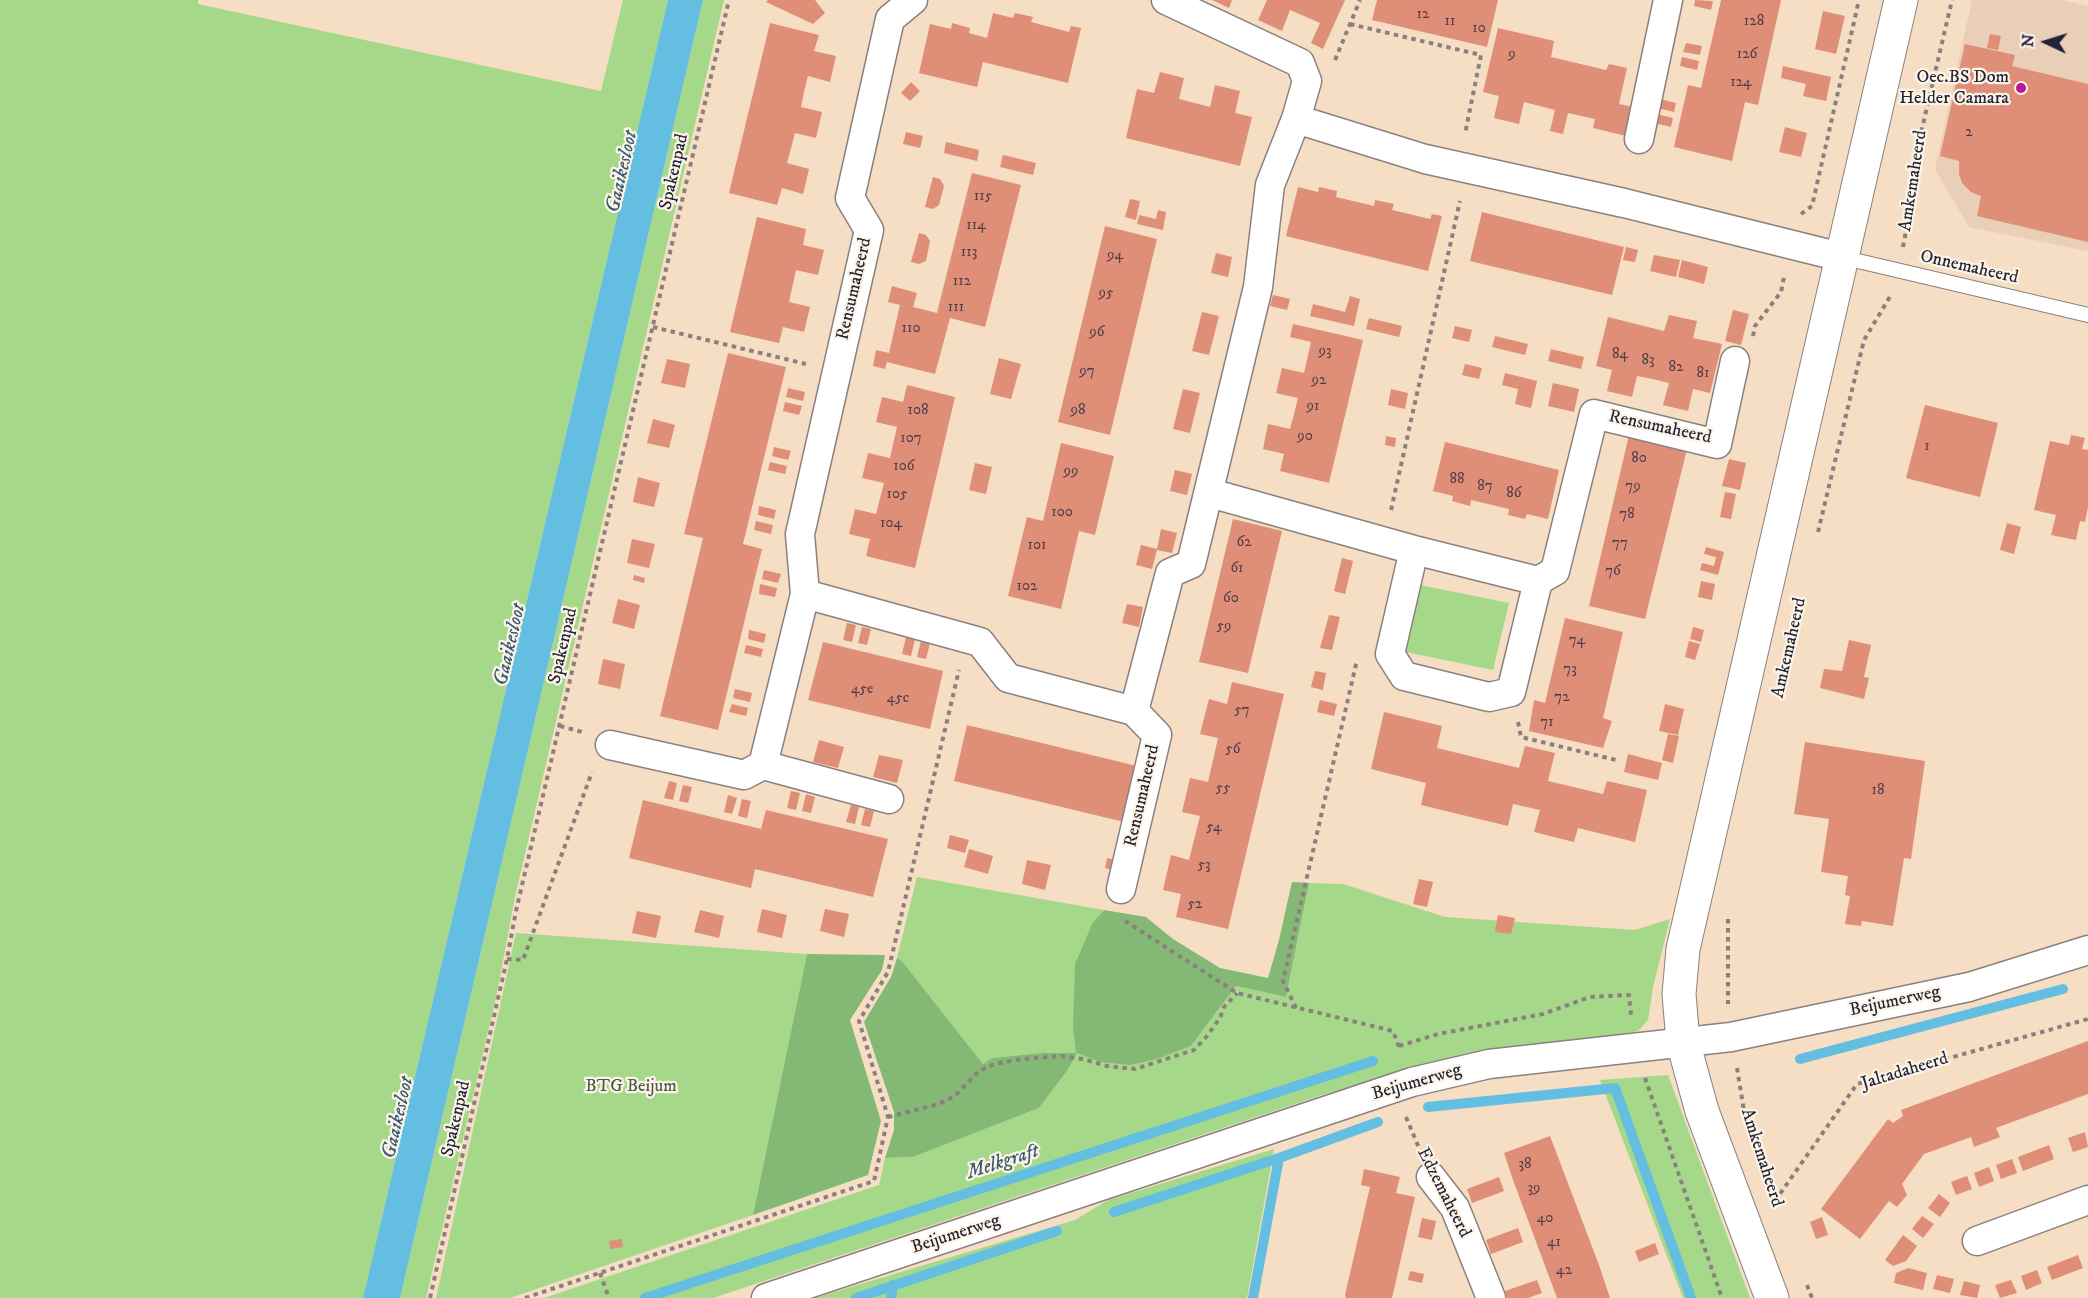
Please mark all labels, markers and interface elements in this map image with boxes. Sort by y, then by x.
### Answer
house number: 12 [1417,6,1429,24]
north arrow [2016,12,2076,72]
house number: 11 [1444,13,1456,31]
house number: 128 [1744,13,1764,31]
house number: 10 [1472,20,1486,38]
text: N [2018,34,2038,48]
house number: 9 [1508,46,1516,64]
house number: 126 [1737,46,1757,64]
place label: Oec.BS Dom Helder Camara [1899,67,2009,110]
house number: 124 [1730,74,1752,92]
marker: Oec.BS Dom Helder Camara [2014,81,2028,95]
house number: 2 [1965,124,1973,142]
water label: Gaaikesloot [602,129,644,215]
street label: Amkemaheerd [1895,129,1933,233]
street label: Spakenpad [656,132,694,212]
house number: 115 [974,188,992,206]
house number: 114 [966,217,986,235]
street label: Rensumaheerd [833,236,877,342]
house number: 113 [961,244,977,262]
street label: Onnemaheerd [1918,246,2020,290]
house number: 94 [1107,247,1123,265]
house number: 112 [953,273,971,291]
house number: 95 [1099,285,1113,303]
house number: 111 [948,299,964,317]
house number: 110 [901,320,921,338]
house number: 96 [1089,324,1105,342]
house number: 93 [1318,343,1332,361]
house number: 84 [1612,346,1628,364]
house number: 83 [1641,352,1655,370]
house number: 82 [1669,359,1683,377]
house number: 97 [1079,363,1095,381]
house number: 81 [1696,365,1710,383]
house number: 92 [1312,372,1326,390]
house number: 91 [1307,398,1319,416]
house number: 108 [907,402,929,420]
house number: 98 [1071,402,1085,420]
street label: Rensumaheerd [1607,407,1713,449]
house number: 90 [1297,428,1313,446]
house number: 107 [900,430,922,448]
house number: 1 [1924,438,1930,456]
house number: 80 [1631,450,1647,468]
house number: 106 [893,458,915,476]
house number: 99 [1064,463,1078,481]
house number: 88 [1449,471,1465,489]
house number: 87 [1477,478,1493,496]
house number: 79 [1625,478,1641,496]
house number: 86 [1506,485,1522,503]
house number: 105 [887,486,907,504]
house number: 100 [1051,504,1073,522]
house number: 78 [1619,506,1635,524]
house number: 104 [880,515,902,533]
house number: 62 [1236,534,1252,552]
house number: 77 [1612,535,1628,553]
house number: 101 [1028,537,1046,555]
house number: 61 [1230,560,1244,578]
house number: 76 [1605,563,1621,581]
house number: 102 [1017,578,1037,596]
house number: 60 [1223,590,1239,608]
street label: Amkemaheerd [1768,596,1812,700]
water label: Gaaikesloot [490,602,532,688]
street label: Spakenpad [545,606,583,686]
house number: 59 [1217,618,1231,636]
house number: 74 [1569,632,1585,650]
house number: 73 [1563,661,1577,679]
house number: 45e [851,681,873,699]
house number: 72 [1554,689,1570,707]
house number: 45c [887,690,909,708]
house number: 57 [1234,702,1250,720]
house number: 71 [1540,714,1554,732]
house number: 56 [1225,741,1241,759]
street label: Rensumaheerd [1121,743,1165,849]
house number: 55 [1216,780,1230,798]
house number: 18 [1871,782,1885,800]
house number: 54 [1206,819,1222,837]
house number: 53 [1197,857,1211,875]
house number: 52 [1188,896,1202,914]
street label: Beijumerweg [1848,982,1942,1022]
street label: Jaltadaheerd [1859,1049,1951,1095]
street label: Beijumerweg [1370,1060,1464,1106]
water label: Gaaikesloot [378,1075,420,1161]
park label: BTG Beijum [585,1076,677,1098]
street label: Spakenpad [438,1079,476,1159]
street label: Amkemaheerd [1735,1106,1787,1210]
water label: Melkgraft [964,1140,1042,1186]
street label: Edzemaheerd [1411,1144,1475,1242]
house number: 38 [1518,1156,1532,1174]
house number: 39 [1527,1180,1541,1198]
house number: 40 [1537,1210,1553,1228]
street label: Beijumerweg [909,1211,1003,1259]
house number: 41 [1547,1234,1561,1252]
house number: 42 [1556,1262,1572,1280]

